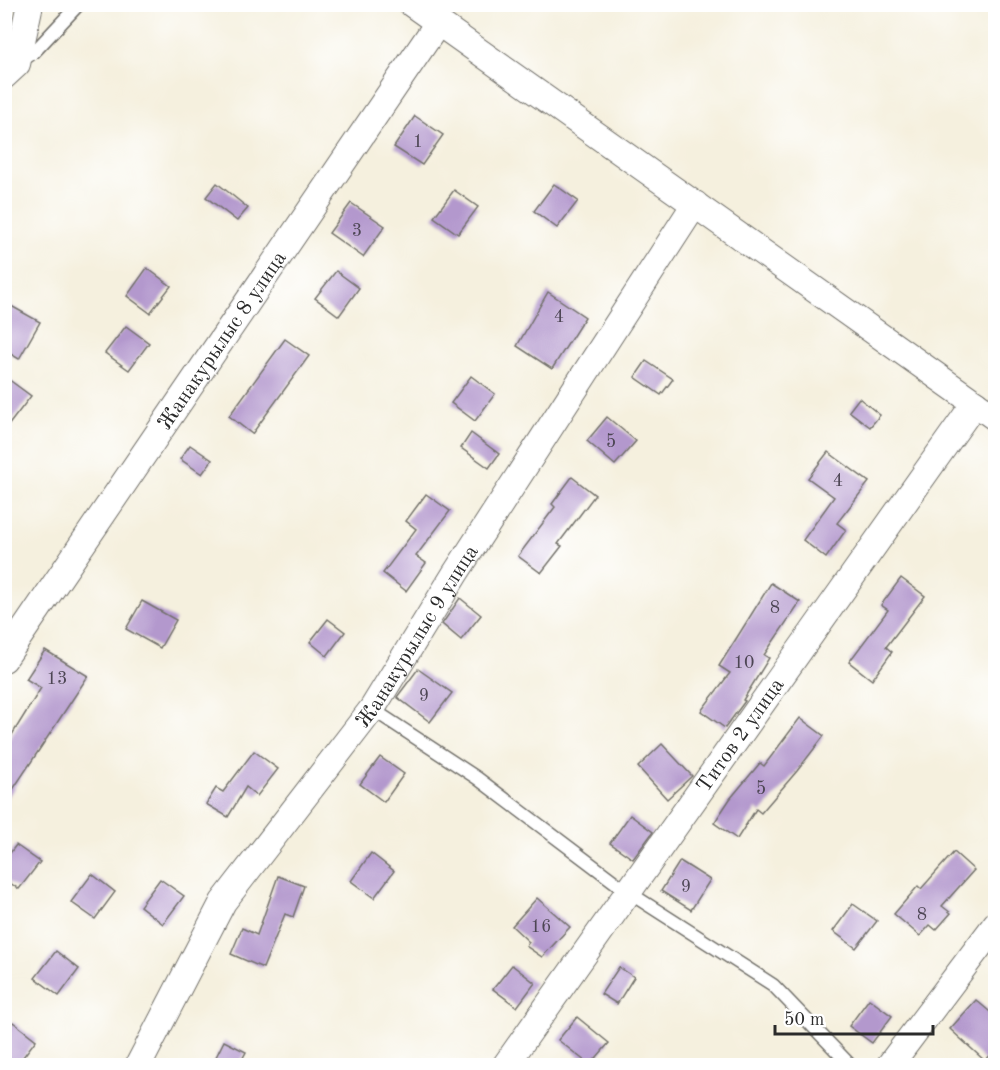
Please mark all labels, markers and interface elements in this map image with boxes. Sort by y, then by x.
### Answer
house number: 1 [413,133,423,151]
house number: 3 [352,222,362,240]
street label: Жанакурылыс 8 улица [155,248,291,434]
house number: 4 [554,308,564,326]
house number: 5 [606,433,616,451]
house number: 4 [833,472,843,490]
street label: Жанакурылыс 9 улица [348,540,484,730]
house number: 8 [770,599,780,617]
house number: 10 [734,654,754,672]
house number: 13 [47,670,67,688]
street label: Титов 2 улица [694,675,788,797]
house number: 9 [419,684,429,706]
house number: 5 [756,780,766,798]
house number: 9 [681,878,691,896]
house number: 8 [917,906,927,924]
house number: 16 [531,918,551,936]
scale bar [775,998,932,1036]
text: 50 m [784,1011,824,1029]

